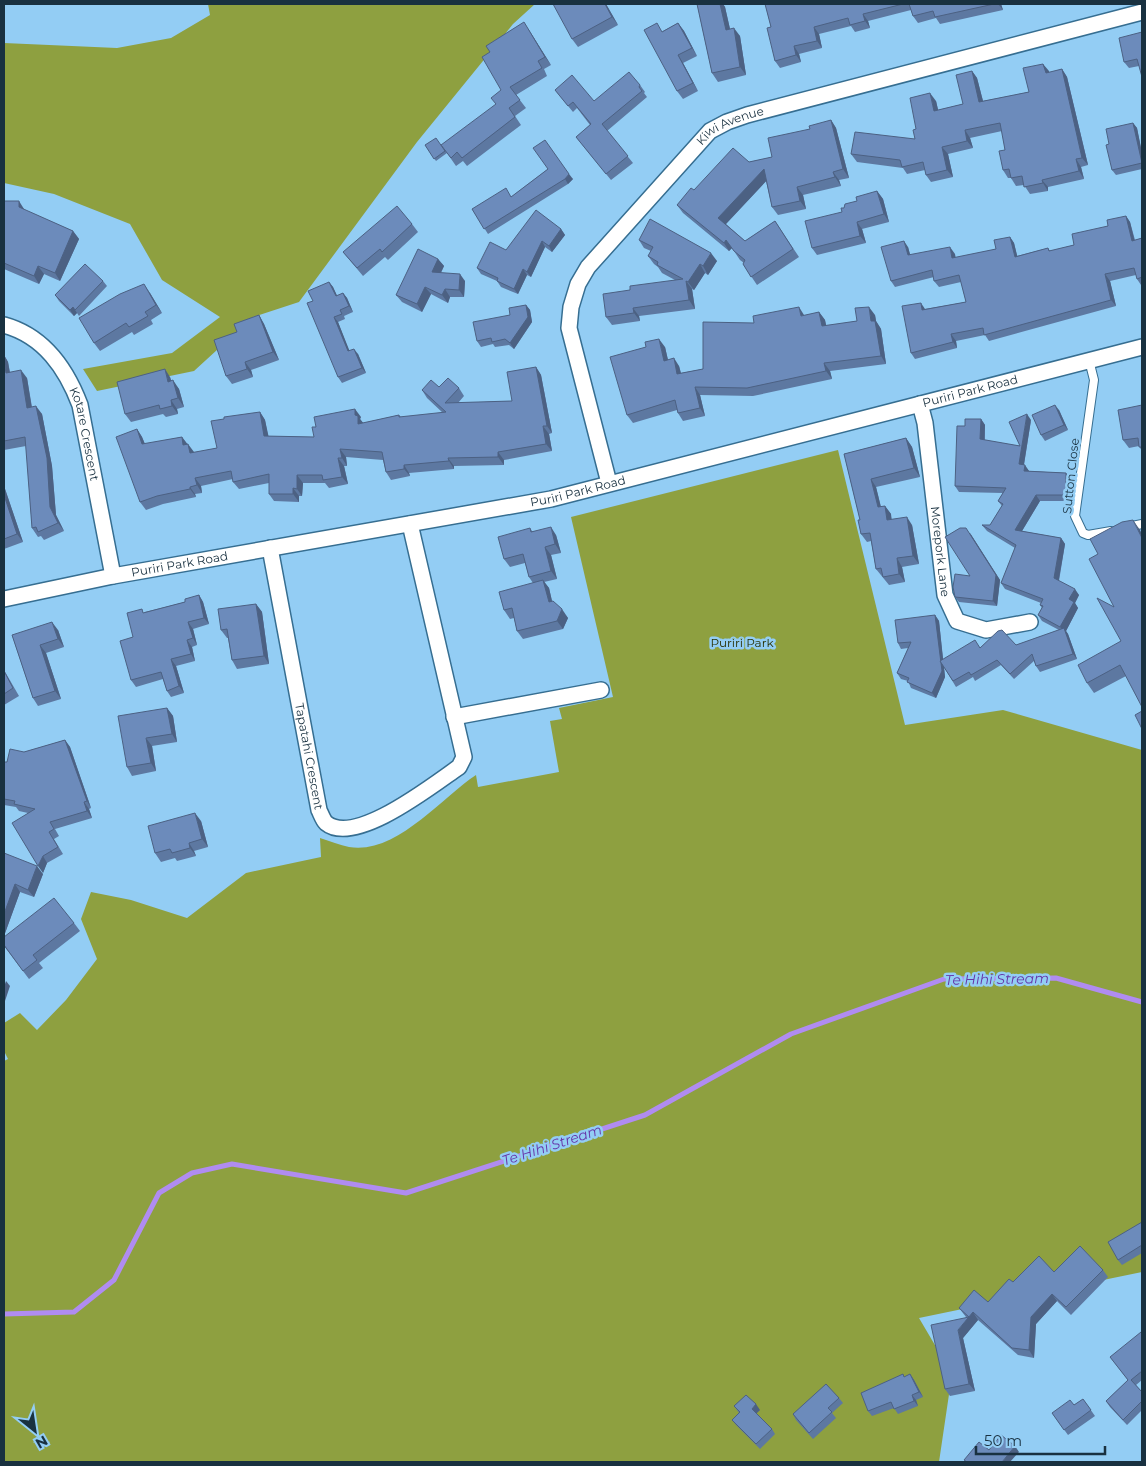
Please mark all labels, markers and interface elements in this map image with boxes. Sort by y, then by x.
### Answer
street label: Kiwi Avenue [693,103,765,148]
street label: Puriri Park Road [921,371,1019,410]
street label: Kotare Crescent [66,384,102,482]
street label: Sutton Close [1059,437,1082,515]
street label: Puriri Park Road [529,472,627,510]
street label: Morepork Lane [928,505,953,598]
street label: Puriri Park Road [130,548,229,580]
park label: Puriri Park [710,635,774,650]
street label: Tapatahi Crescent [292,702,327,811]
water label: Te Hihi Stream [945,969,1049,989]
water label: Te Hihi Stream [500,1120,604,1170]
north arrow [10,1406,60,1456]
scale bar [976,1424,1105,1456]
text: 50 m [984,1431,1022,1450]
text: N [32,1432,51,1453]

